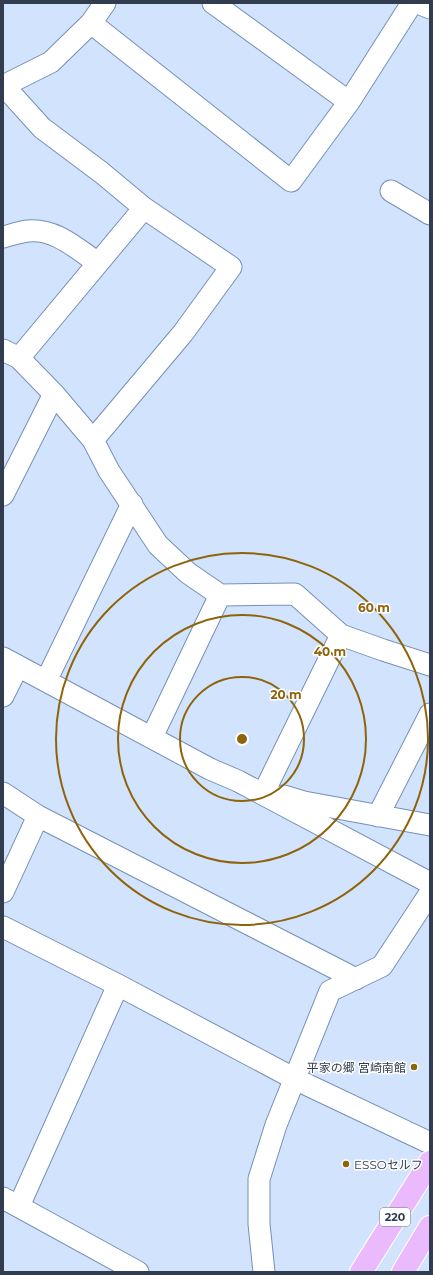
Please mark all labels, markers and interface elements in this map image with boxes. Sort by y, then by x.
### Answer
text: 60 m [358,600,390,615]
text: 40 m [314,644,346,659]
text: 20 m [270,687,302,702]
centre of rings [235,732,249,746]
place label: 平家の郷 宮崎南館 [307,1060,406,1075]
marker: 平家の郷 宮崎南館 [409,1062,419,1072]
place label: ESSOセルフ [354,1157,423,1172]
marker: ESSOセルフ [341,1159,351,1169]
road number: 220 [380,1208,410,1226]

